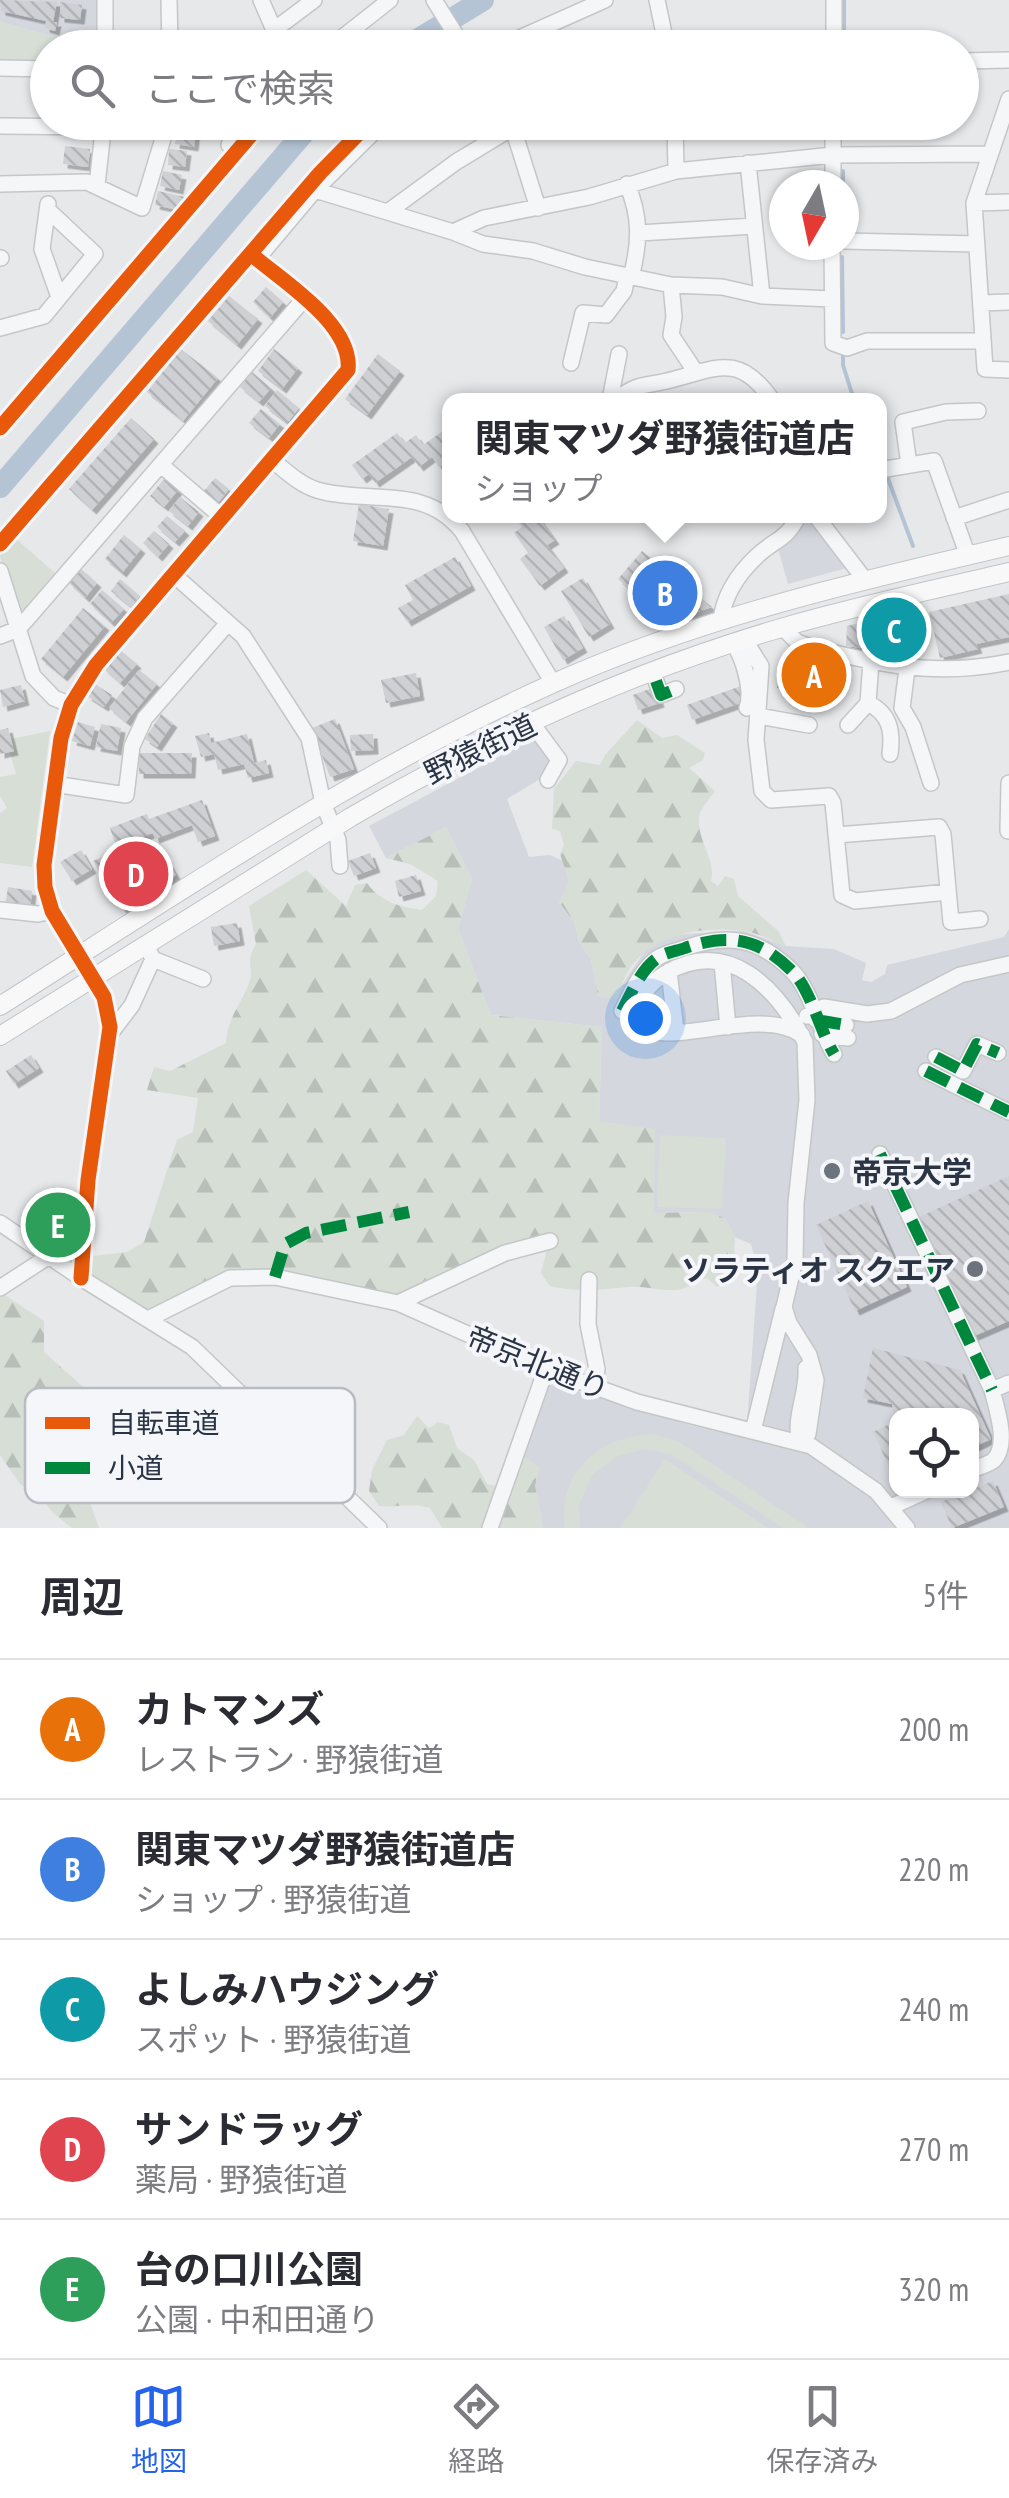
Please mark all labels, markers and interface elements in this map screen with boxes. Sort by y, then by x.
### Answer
search box [30,30,979,140]
icon: search [65,58,120,113]
text: ここで検索 [145,63,335,112]
north arrow [769,170,859,260]
popup [442,393,887,523]
text: 関東マツダ野猿街道店 [474,413,855,462]
text: ショップ [474,467,603,509]
pin: B [632,556,698,630]
pin: C [862,592,926,668]
pin: A [782,638,846,712]
street label: 野猿街道 [418,704,542,792]
pin: D [104,836,168,912]
your location [620,993,671,1044]
place label: 帝京大学 [852,1152,972,1191]
marker: 帝京大学 [821,1160,843,1182]
pin: E [26,1188,90,1262]
place label: ソラティオ スクエア [681,1250,955,1289]
marker: ソラティオ スクエア [964,1258,986,1280]
street label: 帝京北通り [461,1316,615,1408]
legend [25,1388,355,1503]
text: 自転車道 [108,1404,220,1441]
map controls [889,1408,979,1498]
button: locate [889,1408,979,1498]
text: 小道 [108,1449,164,1486]
text: 周辺 [40,1569,124,1624]
text: 5件 [923,1574,969,1616]
text: カトマンズ [135,1684,324,1733]
text: A [64,1708,81,1750]
text: 200 m [898,1708,969,1750]
text: レストラン · 野猿街道 [135,1738,443,1780]
text: 関東マツダ野猿街道店 [135,1824,515,1873]
text: B [65,1848,80,1890]
text: 220 m [898,1848,969,1890]
text: ショップ · 野猿街道 [135,1878,411,1920]
text: よしみハウジング [135,1964,439,2013]
text: C [65,1988,80,2030]
text: 240 m [898,1988,969,2030]
text: スポット · 野猿街道 [135,2018,411,2060]
text: サンドラッグ [135,2104,363,2153]
text: D [64,2128,81,2170]
text: 270 m [898,2128,969,2170]
text: 薬局 · 野猿街道 [135,2158,347,2200]
text: 台の口川公園 [135,2244,363,2293]
text: E [66,2268,79,2310]
text: 320 m [898,2268,969,2310]
text: 公園 · 中和田通り [135,2298,379,2340]
tab: 地図 [131,2379,187,2479]
tab: 経路 [448,2379,504,2479]
tab: 保存済み [766,2379,878,2479]

